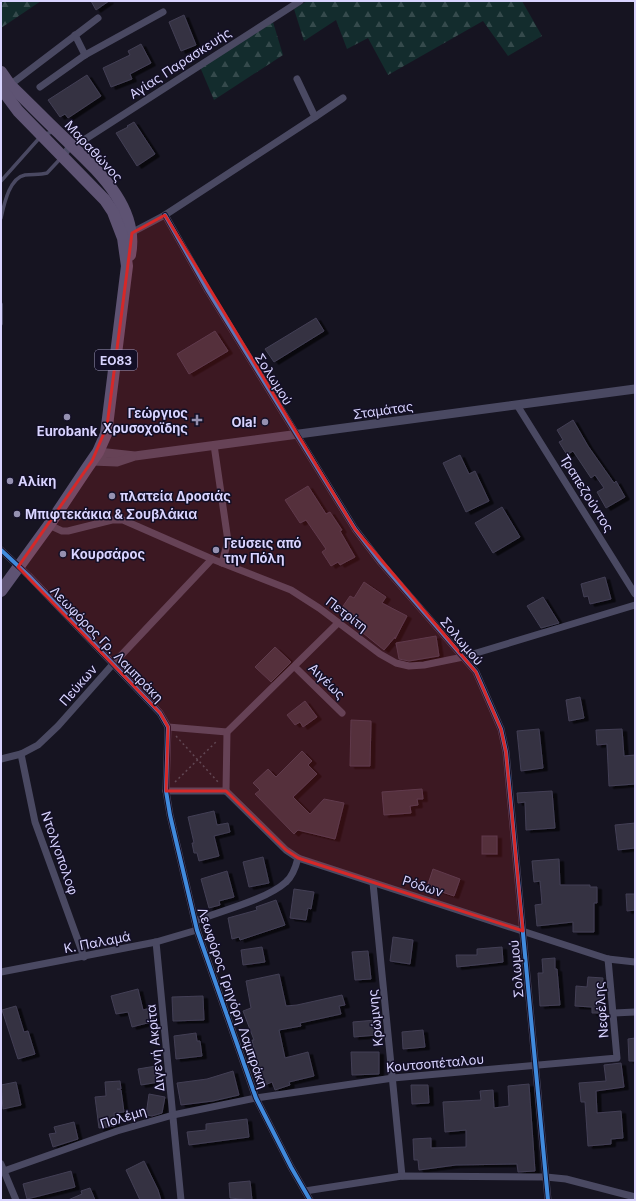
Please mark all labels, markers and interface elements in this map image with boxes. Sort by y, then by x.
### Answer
street label: Αγίας Παρασκευής [126,24,234,102]
street label: Μαραθώνος [62,117,126,185]
road number: ΕΟ83 [95,350,137,370]
street label: Σολωμού [252,350,296,408]
street label: Σταμάτας [352,398,414,422]
place label: Γεώργιος Χρυσοχοϊδης [103,405,188,436]
marker: Eurobank [62,412,72,422]
marker: Γεώργιος Χρυσοχοϊδης [191,414,203,426]
place label: Ola! [232,414,257,430]
marker: Ola! [260,417,270,427]
place label: Eurobank [37,423,98,439]
street label: Τραπεζούντος [557,451,617,535]
place label: Αλίκη [18,473,56,489]
marker: Αλίκη [5,476,15,486]
place label: πλατεία Δροσιάς [120,488,231,504]
marker: πλατεία Δροσιάς [107,491,117,501]
place label: Μπιφτεκάκια & Σουβλάκια [25,506,197,522]
marker: Μπιφτεκάκια & Σουβλάκια [12,509,22,519]
place label: Γεύσεις από την Πόλη [224,535,302,566]
marker: Γεύσεις από την Πόλη [211,545,221,555]
place label: Κουρσάρος [71,546,145,562]
marker: Κουρσάρος [58,549,68,559]
street label: Λεωφόρος Γρ. Λαμπράκη [47,582,167,706]
street label: Πετρίτη [323,593,371,635]
street label: Σολωμού [437,614,487,668]
street label: Αιγέως [305,660,349,702]
street label: Πεύκων [56,661,100,709]
street label: Ντολγοπολοφ [38,809,82,897]
street label: Ρόδων [401,872,446,900]
street label: Λεωφόρος Γρηγόρη Λαμπράκη [194,905,272,1091]
street label: Κ. Παλαμά [62,928,132,956]
street label: Σολωμού [505,939,527,999]
street label: Νεφέλης [591,981,611,1039]
street label: Κρώμνης [364,989,386,1047]
street label: Διγενή Ακρίτα [142,1003,168,1092]
street label: Κουτσοπέταλου [385,1051,485,1075]
street label: Πολέμη [98,1102,148,1132]

